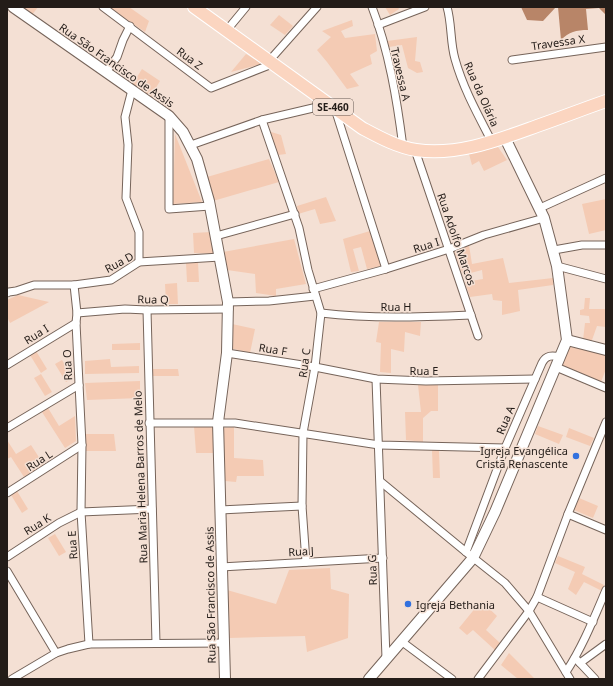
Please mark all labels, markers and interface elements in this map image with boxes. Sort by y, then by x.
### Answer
street label: Rua São Francisco de Assis [57,20,177,110]
street label: Travessa X [530,31,586,53]
street label: Rua Z [174,43,206,73]
street label: Travessa A [388,46,415,103]
street label: Rua da Olária [461,59,503,129]
road number: SE-460 [313,99,353,115]
street label: Rua Adolfo Marcos [434,191,480,287]
street label: Rua I [411,234,441,256]
street label: Rua D [102,248,136,276]
street label: Rua Q [137,291,169,307]
street label: Rua H [381,299,411,314]
street label: Rua I [21,321,51,347]
street label: Rua F [258,339,288,359]
street label: Rua C [295,347,313,379]
street label: Rua O [59,349,75,381]
street label: Rua E [410,363,438,378]
street label: Rua Maria Helena Barros de Melo [129,390,151,564]
street label: Rua A [492,403,518,437]
place label: Igreja Evangélica Cristã Renascente [476,443,568,471]
street label: Rua L [23,446,55,474]
marker: Igreja Evangélica Cristã Renascente [571,451,581,461]
street label: Rua K [21,510,54,538]
street label: Rua São Francisco de Assis [201,526,219,664]
street label: Rua E [64,530,80,560]
street label: Rua J [288,543,314,559]
street label: Rua G [364,554,380,586]
place label: Igreja Bethania [416,597,495,612]
marker: Igreja Bethania [403,599,413,609]

